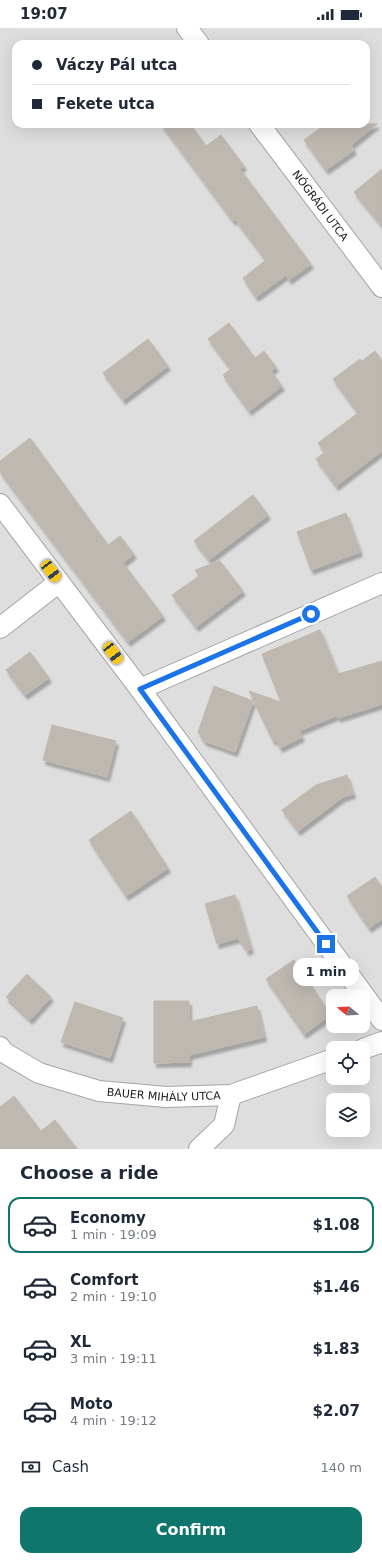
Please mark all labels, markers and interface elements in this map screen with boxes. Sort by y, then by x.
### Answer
text: 19:07 [20,5,68,23]
text: Váczy Pál utca [56,56,177,74]
text: Fekete utca [56,95,155,113]
street label: NÓGRÁDI UTCA [290,168,351,244]
car [39,558,63,584]
route start [302,605,320,623]
car [101,640,125,666]
route end [317,935,335,953]
callout: 1 min [293,958,359,986]
text: 1 min [306,964,346,979]
north arrow [326,989,370,1033]
map controls [326,989,370,1137]
button: locate [326,1041,370,1085]
street label: BAUER MIHÁLY UTCA [106,1085,221,1104]
button: layers [326,1093,370,1137]
text: Choose a ride [20,1162,159,1183]
icon: car [22,1207,58,1243]
text: Economy [70,1209,146,1227]
text: $1.08 [313,1216,360,1234]
text: 1 min · 19:09 [70,1227,157,1242]
icon: car [22,1269,58,1305]
text: Comfort [70,1271,138,1289]
text: $1.46 [313,1278,360,1296]
text: 2 min · 19:10 [70,1289,157,1304]
icon: car [22,1331,58,1367]
text: XL [70,1333,91,1351]
text: $1.83 [313,1340,360,1358]
text: 3 min · 19:11 [70,1351,157,1366]
icon: car [22,1393,58,1429]
text: Moto [70,1395,113,1413]
text: $2.07 [313,1402,360,1420]
text: 4 min · 19:12 [70,1413,157,1428]
icon: cash [20,1456,42,1478]
text: Cash [52,1458,89,1476]
text: 140 m [320,1460,362,1475]
button: Confirm [20,1507,362,1553]

